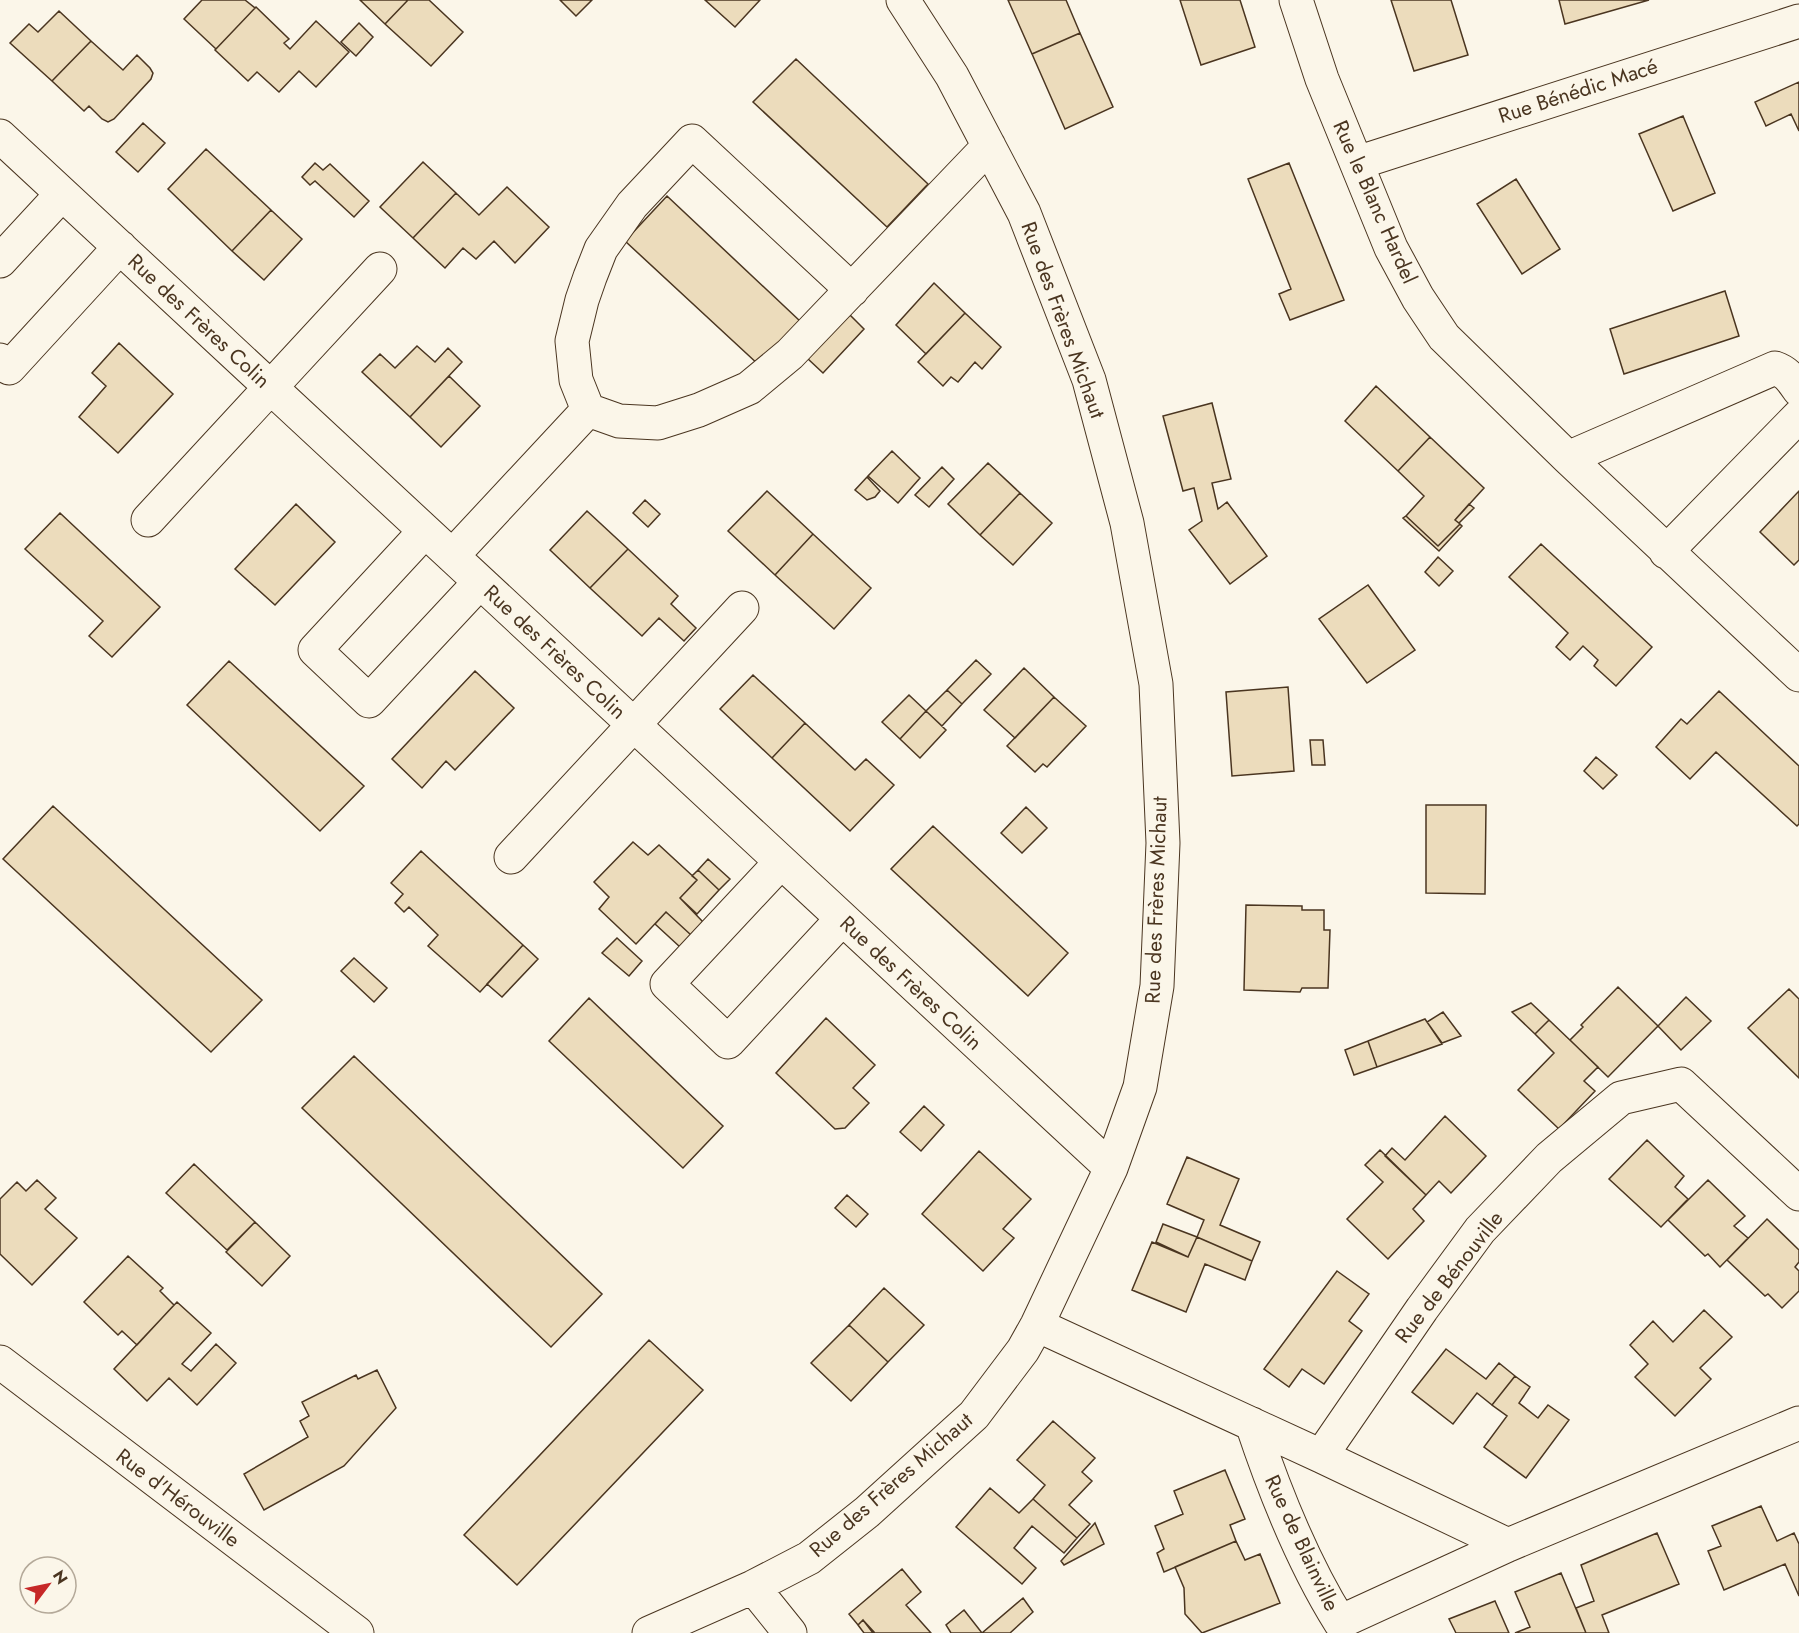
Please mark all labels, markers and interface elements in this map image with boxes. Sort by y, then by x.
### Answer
street label: Rue Bénédic Macé [1494,51,1662,131]
street label: Rue le Blanc Hardel [1326,116,1424,288]
street label: Rue des Frères Michaut [1013,217,1113,423]
street label: Rue des Frères Colin [121,247,277,395]
street label: Rue des Frères Colin [477,578,633,726]
street label: Rue des Frères Michaut [1137,796,1175,1004]
street label: Rue des Frères Colin [833,909,989,1057]
street label: Rue de Bénouville [1388,1205,1510,1349]
street label: Rue des Frères Michaut [803,1406,979,1564]
street label: Rue d'Hérouville [110,1441,246,1555]
street label: Rue de Blainville [1257,1470,1347,1616]
north arrow [18,1555,78,1615]
text: N [47,1566,73,1589]

